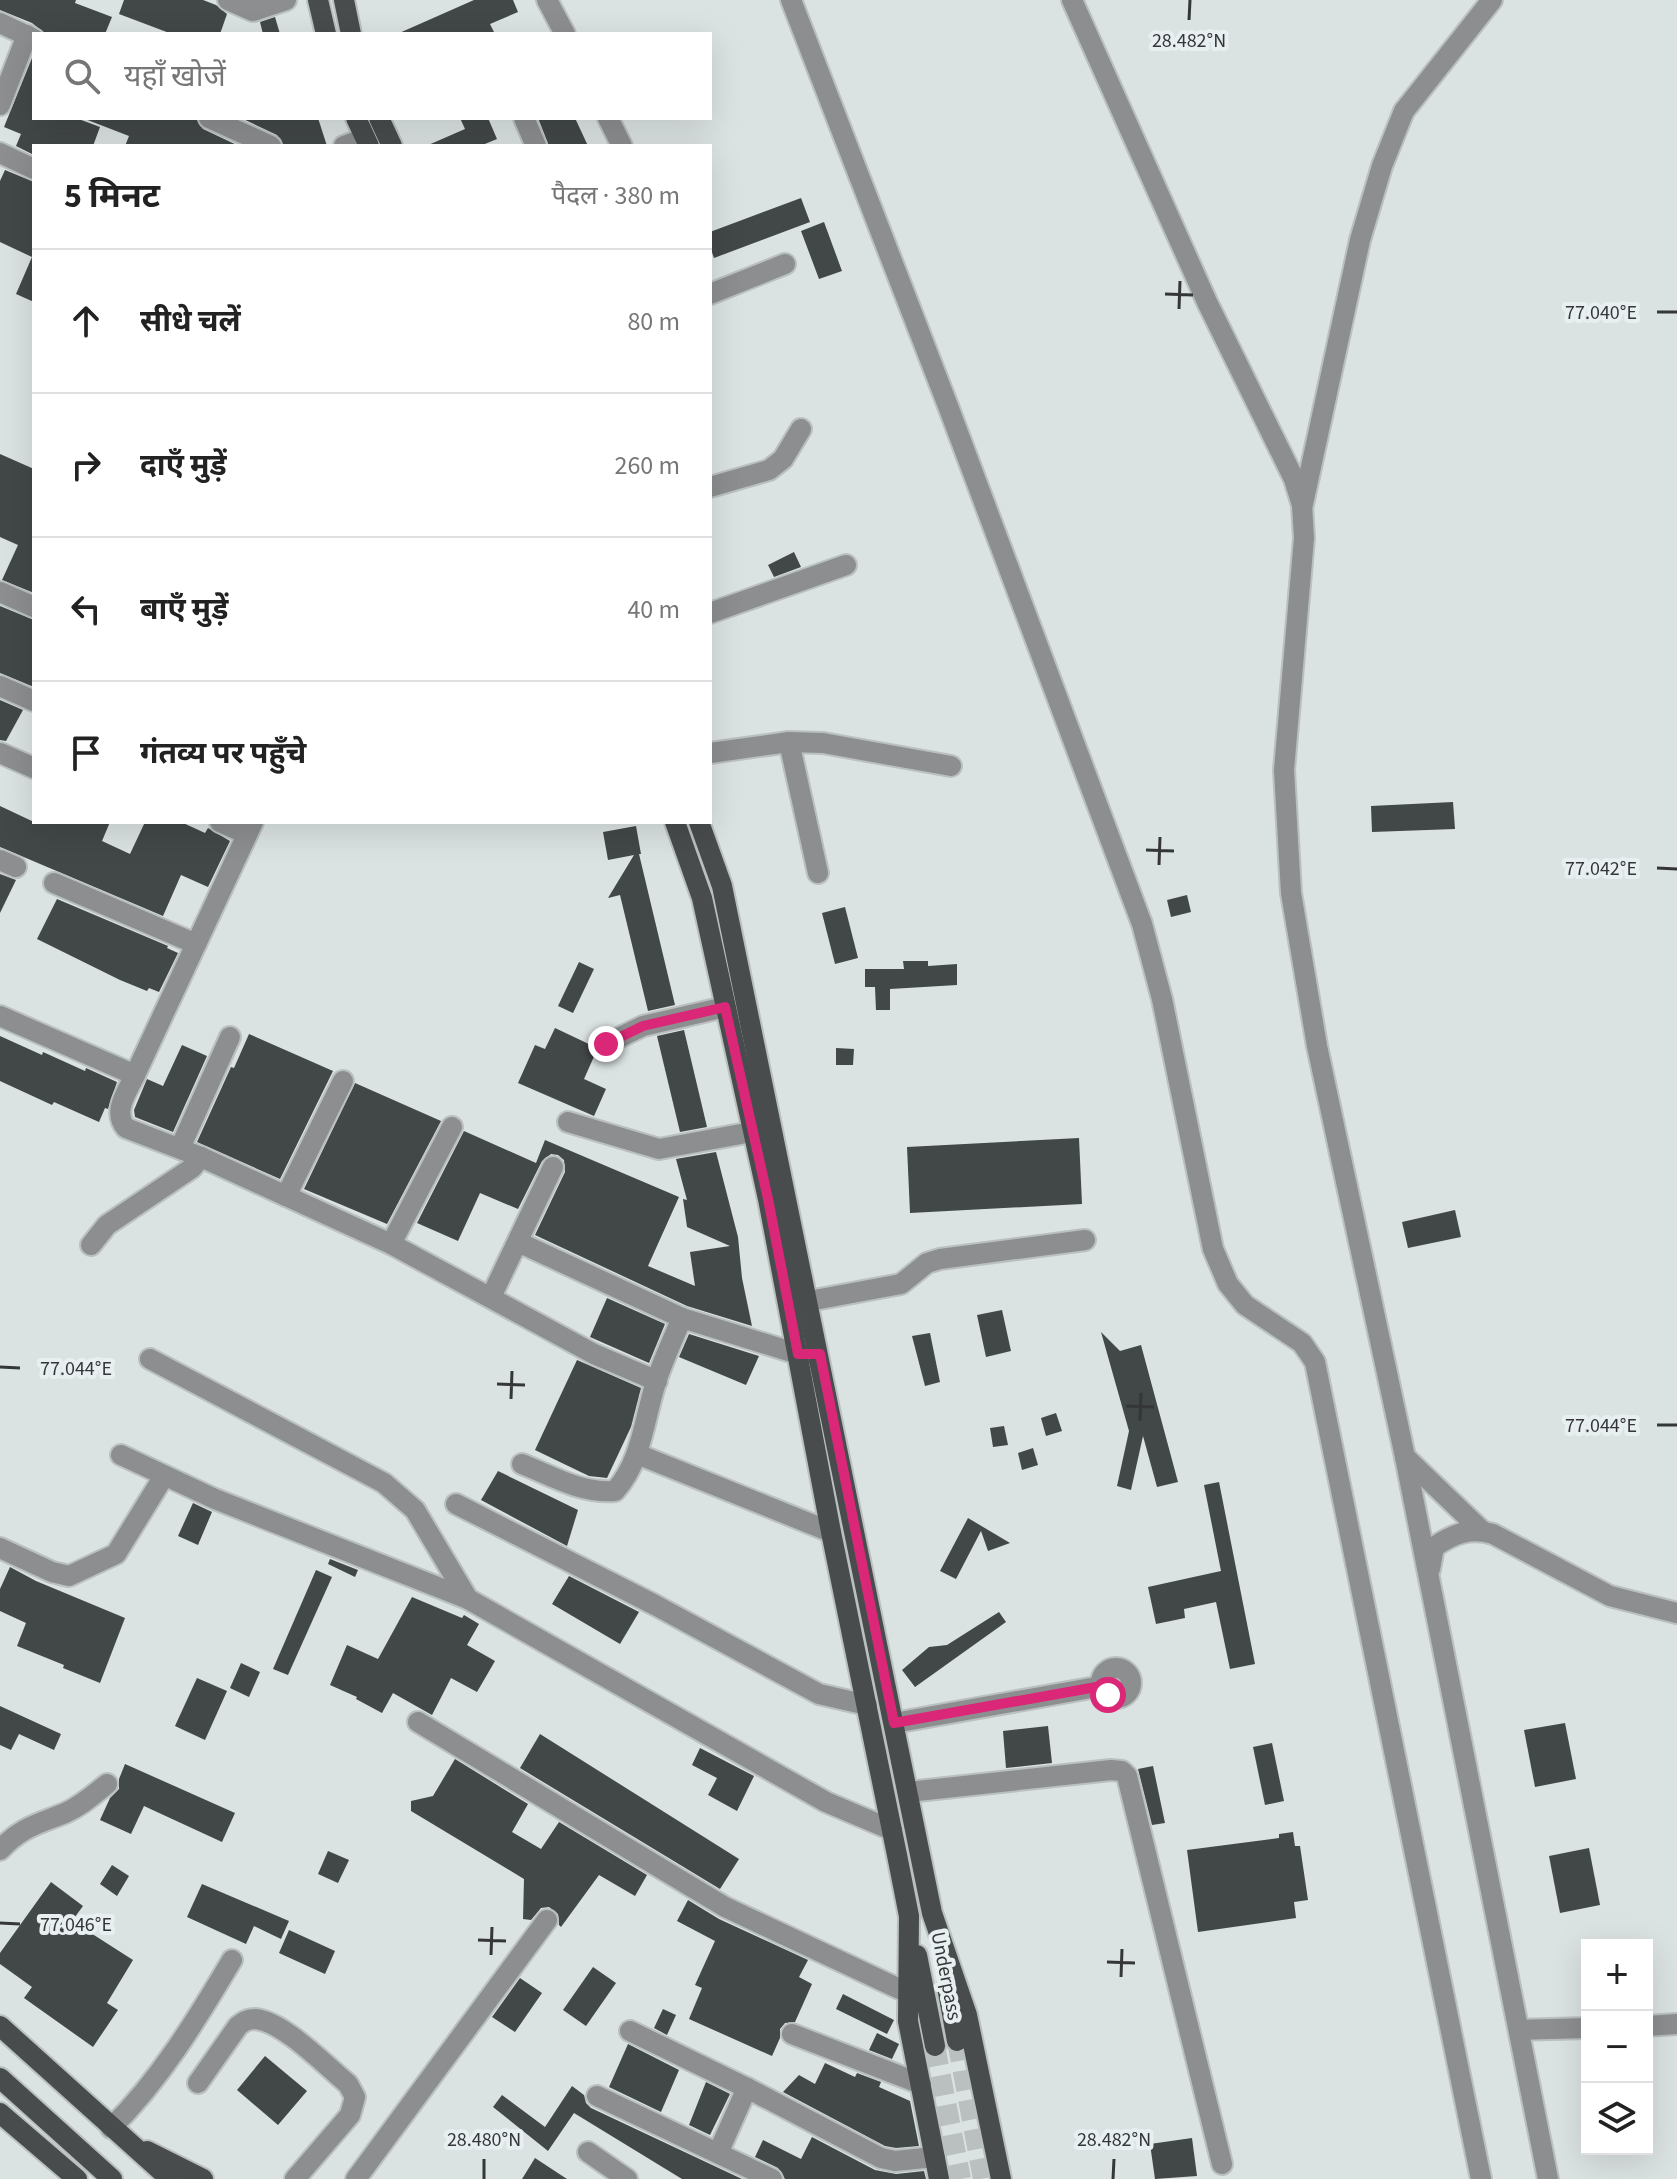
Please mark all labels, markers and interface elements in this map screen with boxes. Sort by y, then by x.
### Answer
text: 28.482°N [1152,27,1226,55]
search box [32,32,712,120]
icon: search [60,54,104,98]
text: यहाँ खोजें [124,55,226,98]
text: 5 मिनट [64,172,160,221]
text: पैदल · 380 m [551,177,680,214]
icon: ahead [64,299,108,343]
text: 77.040°E [1565,299,1637,327]
text: सीधे चलें [140,300,241,343]
text: 80 m [627,303,680,340]
icon: right [64,443,108,487]
text: दाएँ मुड़ें [140,444,227,487]
text: 260 m [614,447,680,484]
icon: left [64,587,108,631]
text: बाएँ मुड़ें [140,588,228,631]
text: 40 m [627,591,680,628]
icon: arrive [64,731,108,775]
text: गंतव्य पर पहुँचे [140,732,306,775]
text: 77.042°E [1565,855,1637,883]
route end [588,1026,624,1062]
text: 77.044°E [40,1355,112,1383]
text: 77.044°E [1565,1412,1637,1440]
route start [1090,1677,1126,1713]
text: 77.046°E [40,1911,112,1939]
street label: Underpass [924,1929,968,2023]
map controls [1581,1939,1653,2155]
button: + [1581,1939,1653,2011]
button: − [1581,2011,1653,2083]
button: layers [1581,2083,1653,2155]
text: 28.480°N [447,2126,521,2154]
text: 28.482°N [1077,2126,1151,2154]

